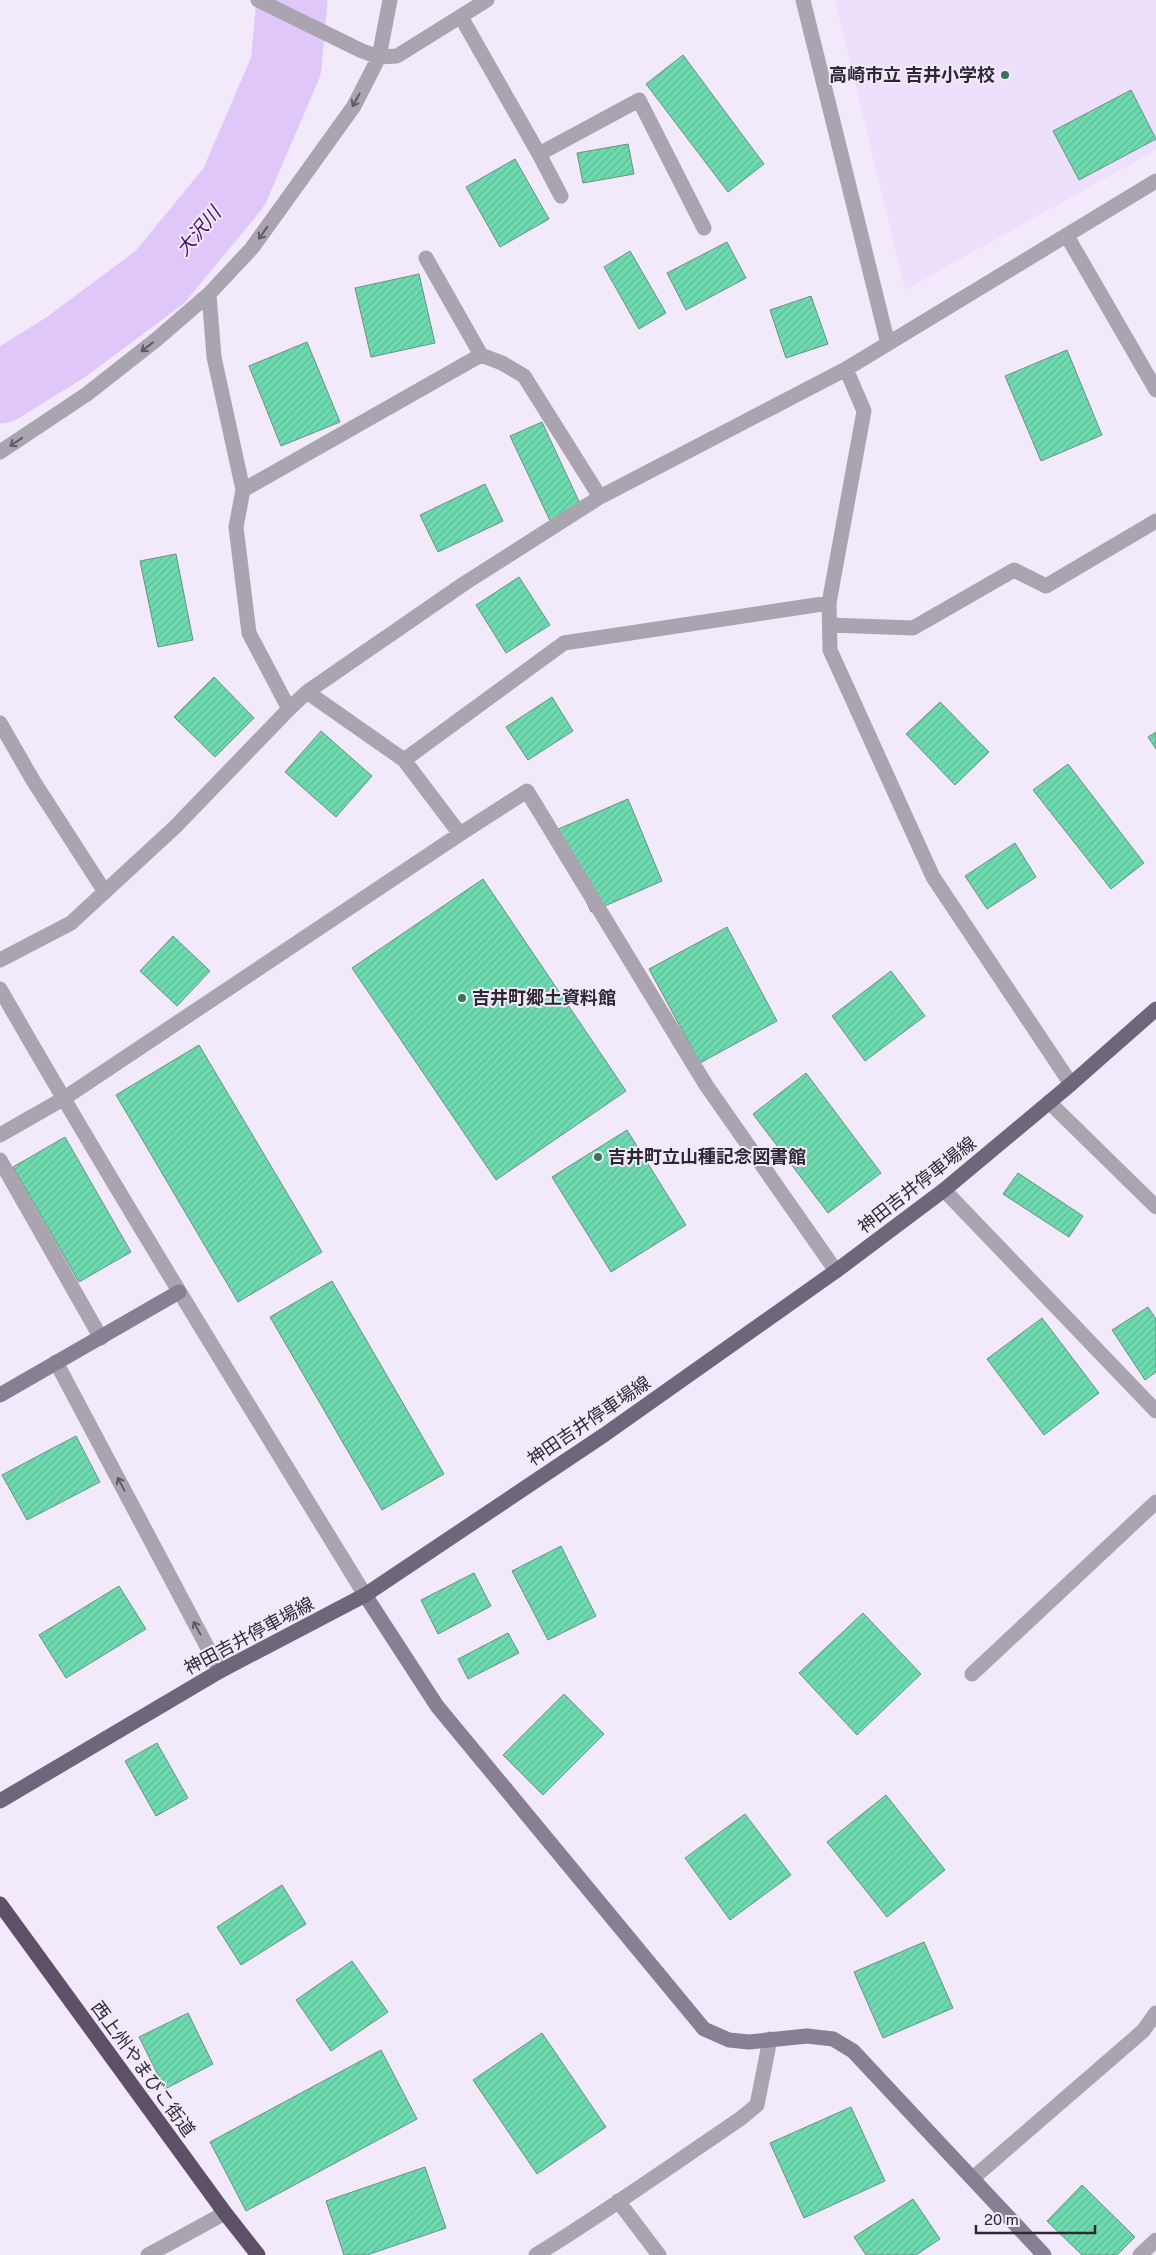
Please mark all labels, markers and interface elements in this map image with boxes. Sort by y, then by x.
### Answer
place label: 高崎市立 吉井小学校 [829,64,995,85]
marker: 高崎市立 吉井小学校 [999,69,1011,81]
one-way arrow [351,93,361,108]
water label: 大沢川 [171,201,226,260]
one-way arrow [258,226,268,240]
one-way arrow [141,341,154,352]
one-way arrow [9,437,23,447]
place label: 吉井町郷土資料館 [472,987,616,1008]
marker: 吉井町郷土資料館 [456,992,468,1004]
street label: 神田吉井停車場線 [853,1132,980,1237]
place label: 吉井町立山種記念図書館 [608,1146,806,1167]
marker: 吉井町立山種記念図書館 [592,1151,604,1163]
street label: 神田吉井停車場線 [523,1372,654,1470]
one-way arrow [116,1477,125,1492]
street label: 神田吉井停車場線 [180,1592,317,1679]
one-way arrow [192,1620,202,1635]
street label: 西上州やまびこ街道 [87,1997,200,2140]
scale bar [976,2202,1095,2234]
text: 20 m [984,2211,1019,2228]

